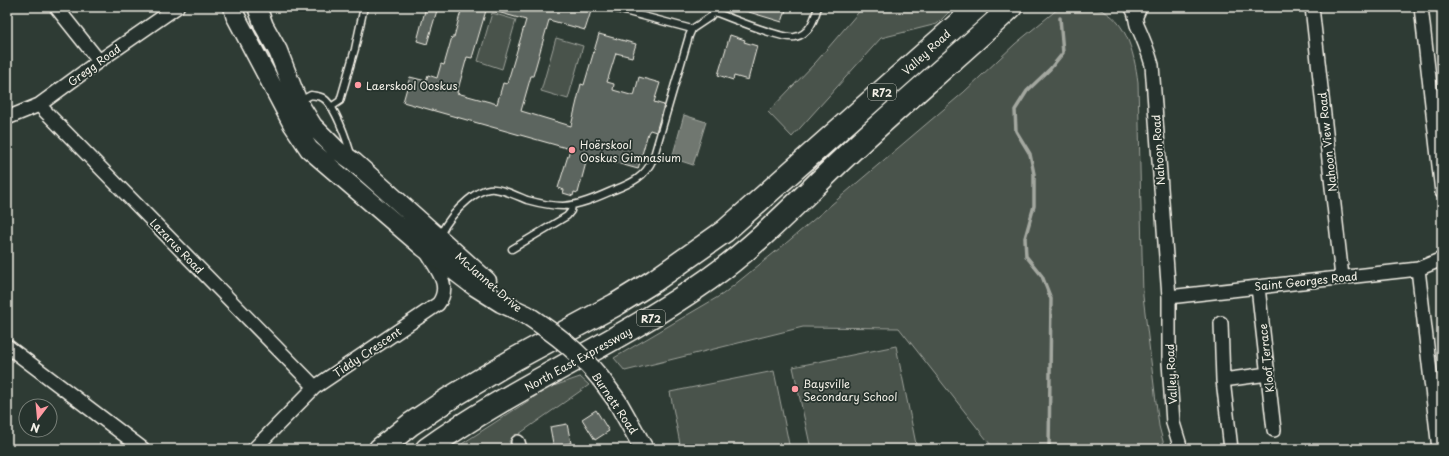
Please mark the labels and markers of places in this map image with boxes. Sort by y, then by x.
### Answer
place label: Laerskool Ooskus [366,77,457,94]
marker: Laerskool Ooskus [353,80,363,90]
place label: Hoërskool Ooskus Gimnasium [580,136,681,166]
marker: Hoërskool Ooskus Gimnasium [567,145,577,155]
place label: Baysville Secondary School [803,375,897,405]
marker: Baysville Secondary School [790,384,800,394]

